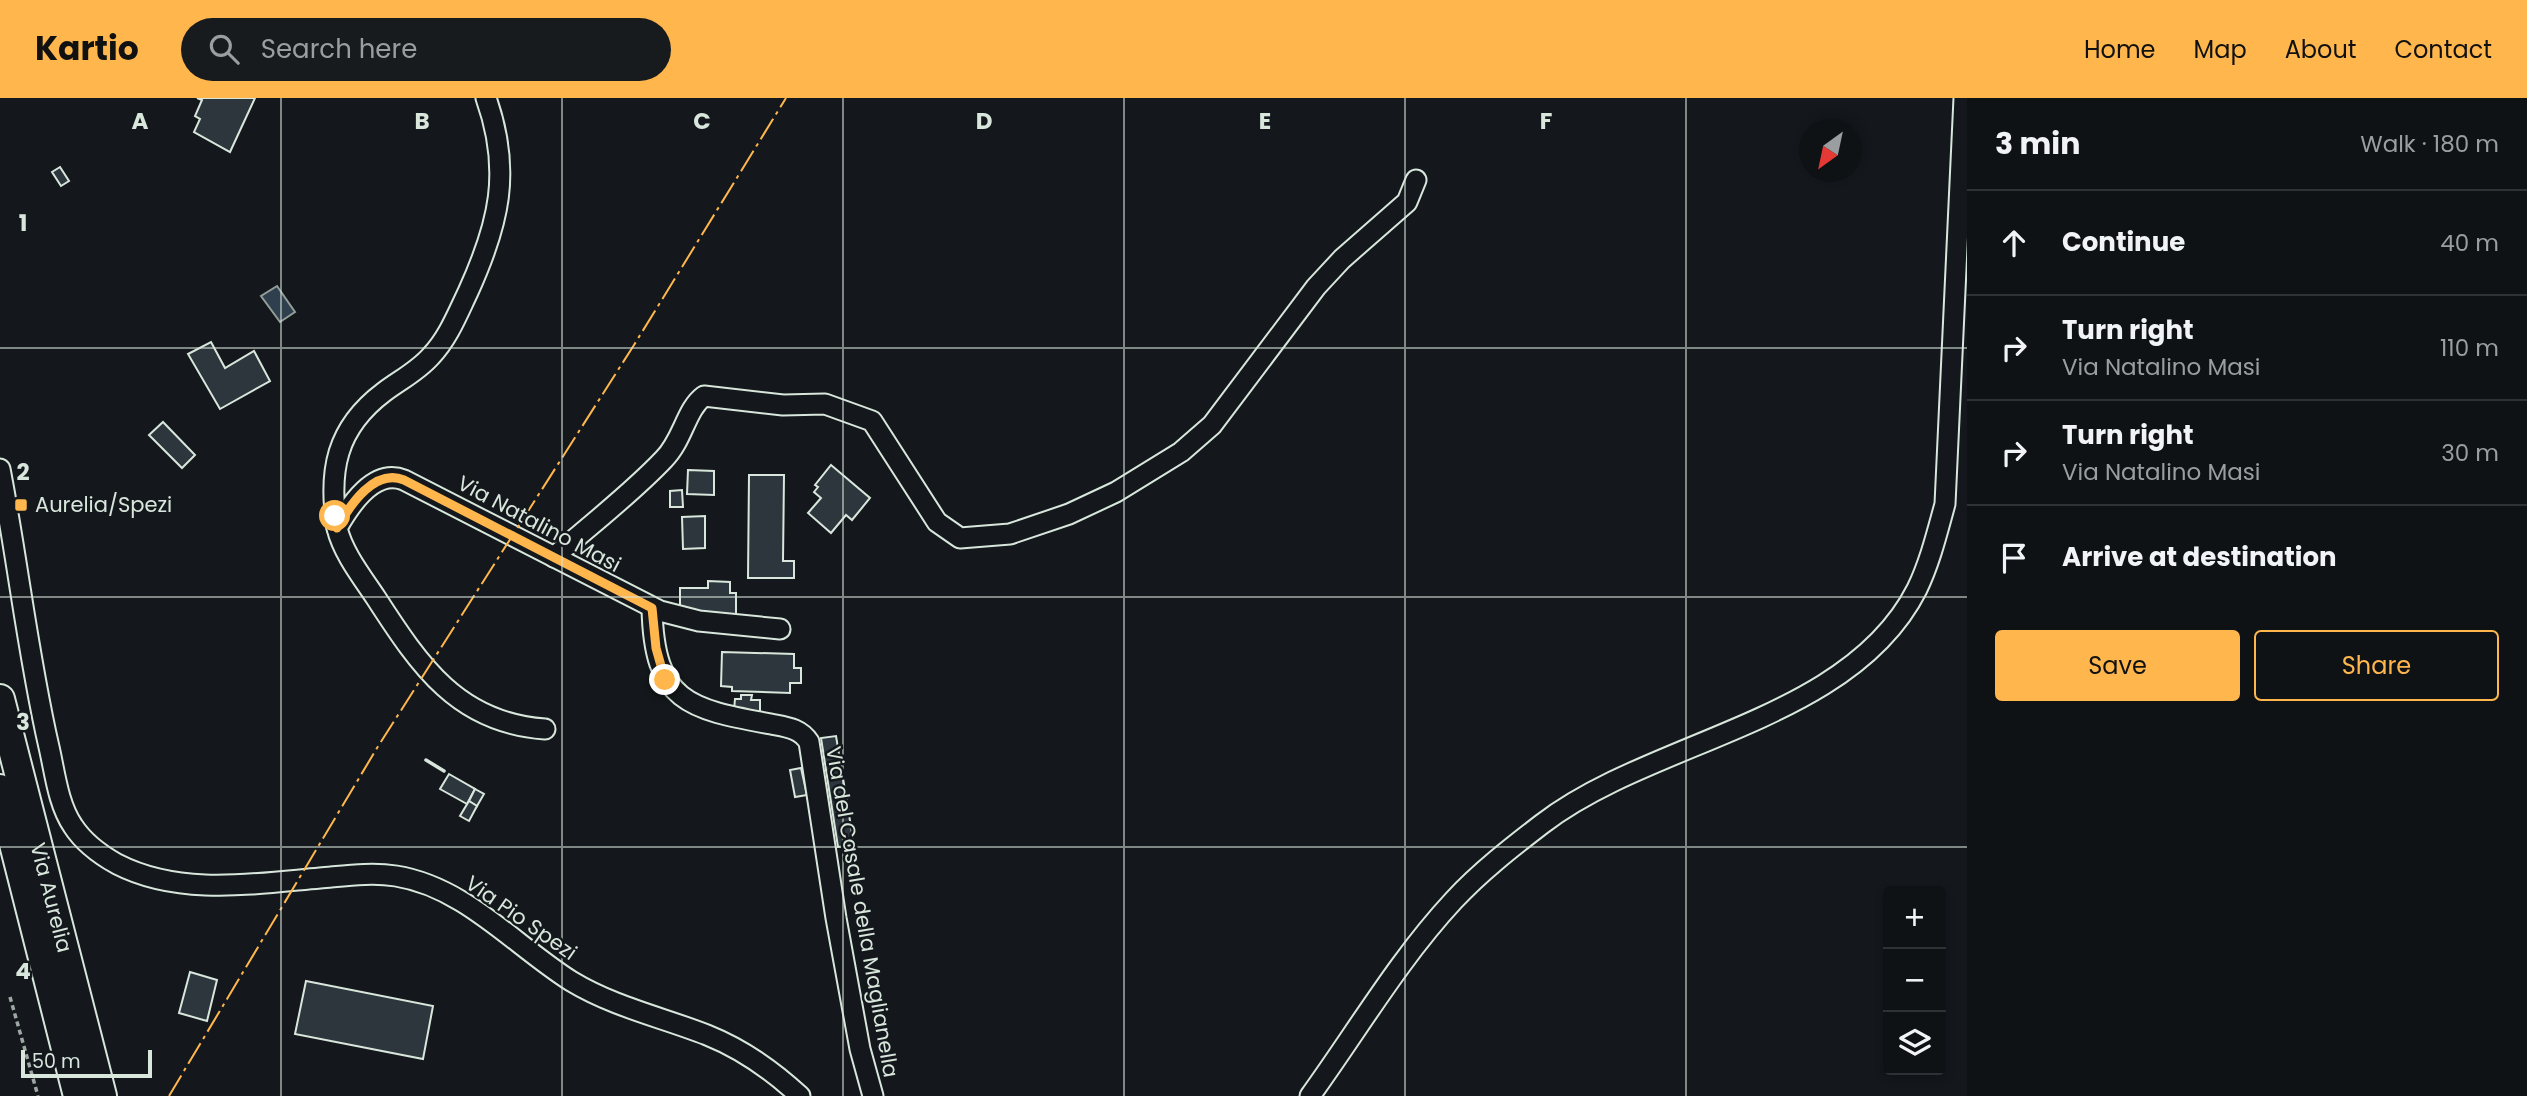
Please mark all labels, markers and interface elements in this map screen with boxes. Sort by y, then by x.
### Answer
search box [181,18,671,81]
text: Kartio [35,25,139,72]
icon: search [205,30,243,68]
text: Search here [261,31,417,67]
text: Home [2084,33,2156,66]
text: Map [2194,33,2247,66]
text: About [2285,33,2356,66]
text: Contact [2394,33,2492,66]
text: A [132,105,149,137]
text: B [414,105,430,137]
text: C [693,105,711,137]
text: D [976,105,992,137]
text: E [1259,105,1271,137]
text: F [1540,105,1552,137]
north arrow [1799,119,1862,182]
text: 3 min [1995,122,2080,165]
text: Walk · 180 m [2360,128,2499,160]
text: 1 [19,207,27,239]
icon: ahead [1995,224,2033,262]
text: Continue [2062,224,2185,260]
text: 40 m [2440,227,2499,259]
text: Turn right [2062,312,2194,348]
icon: right [1995,329,2033,367]
text: 110 m [2440,332,2499,364]
text: Via Natalino Masi [2062,351,2260,383]
text: Turn right [2062,417,2194,453]
icon: right [1995,434,2033,472]
text: 30 m [2441,437,2499,469]
text: 2 [16,456,30,488]
text: Via Natalino Masi [2062,456,2260,488]
street label: Via Natalino Masi [452,468,626,579]
place label: Aurelia/Spezi [35,490,172,519]
marker: Aurelia/Spezi [13,497,29,513]
route start [319,500,350,531]
icon: arrive [1995,539,2033,577]
text: Arrive at destination [2062,539,2337,575]
button: Save [1995,630,2240,701]
button: Share [2254,630,2499,701]
route end [649,664,680,695]
text: 3 [16,706,30,738]
street label: Via del Casale della Maglianella [819,744,906,1080]
street label: Via Aurelia [23,839,80,955]
street label: Via Pio Spezi [460,868,583,967]
map controls [1883,886,1946,1075]
button: + [1883,886,1946,949]
button: − [1883,949,1946,1012]
text: 4 [15,955,31,987]
button: layers [1883,1012,1946,1075]
scale bar [21,1047,152,1079]
text: 50 m [32,1048,81,1075]

